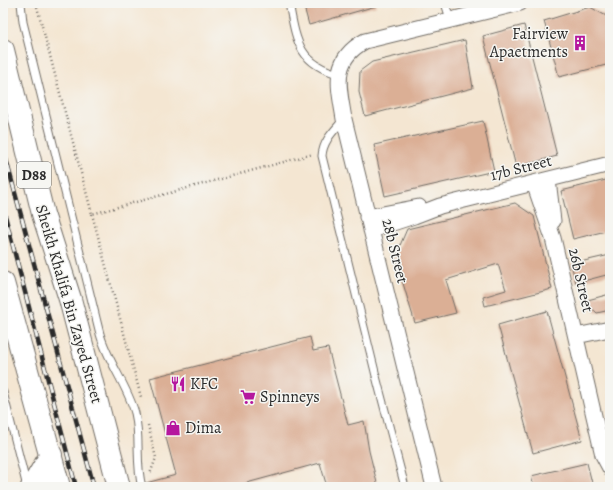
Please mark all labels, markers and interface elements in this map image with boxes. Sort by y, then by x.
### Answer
place label: Fairview Apaetments [489,23,569,63]
building icon: Fairview Apaetments [571,34,589,52]
street label: 17b Street [488,150,554,186]
road number: D88 [17,162,51,188]
street label: Sheikh Khalifa Bin Zayed Street [30,202,108,406]
street label: 28b Street [376,216,414,286]
street label: 26b Street [563,246,599,314]
place label: KFC [190,373,218,395]
restaurant icon: KFC [169,375,187,393]
place label: Spinneys [260,386,320,408]
supermarket icon: Spinneys [239,388,257,406]
place label: Dima [185,417,222,439]
shop icon: Dima [164,419,182,437]

